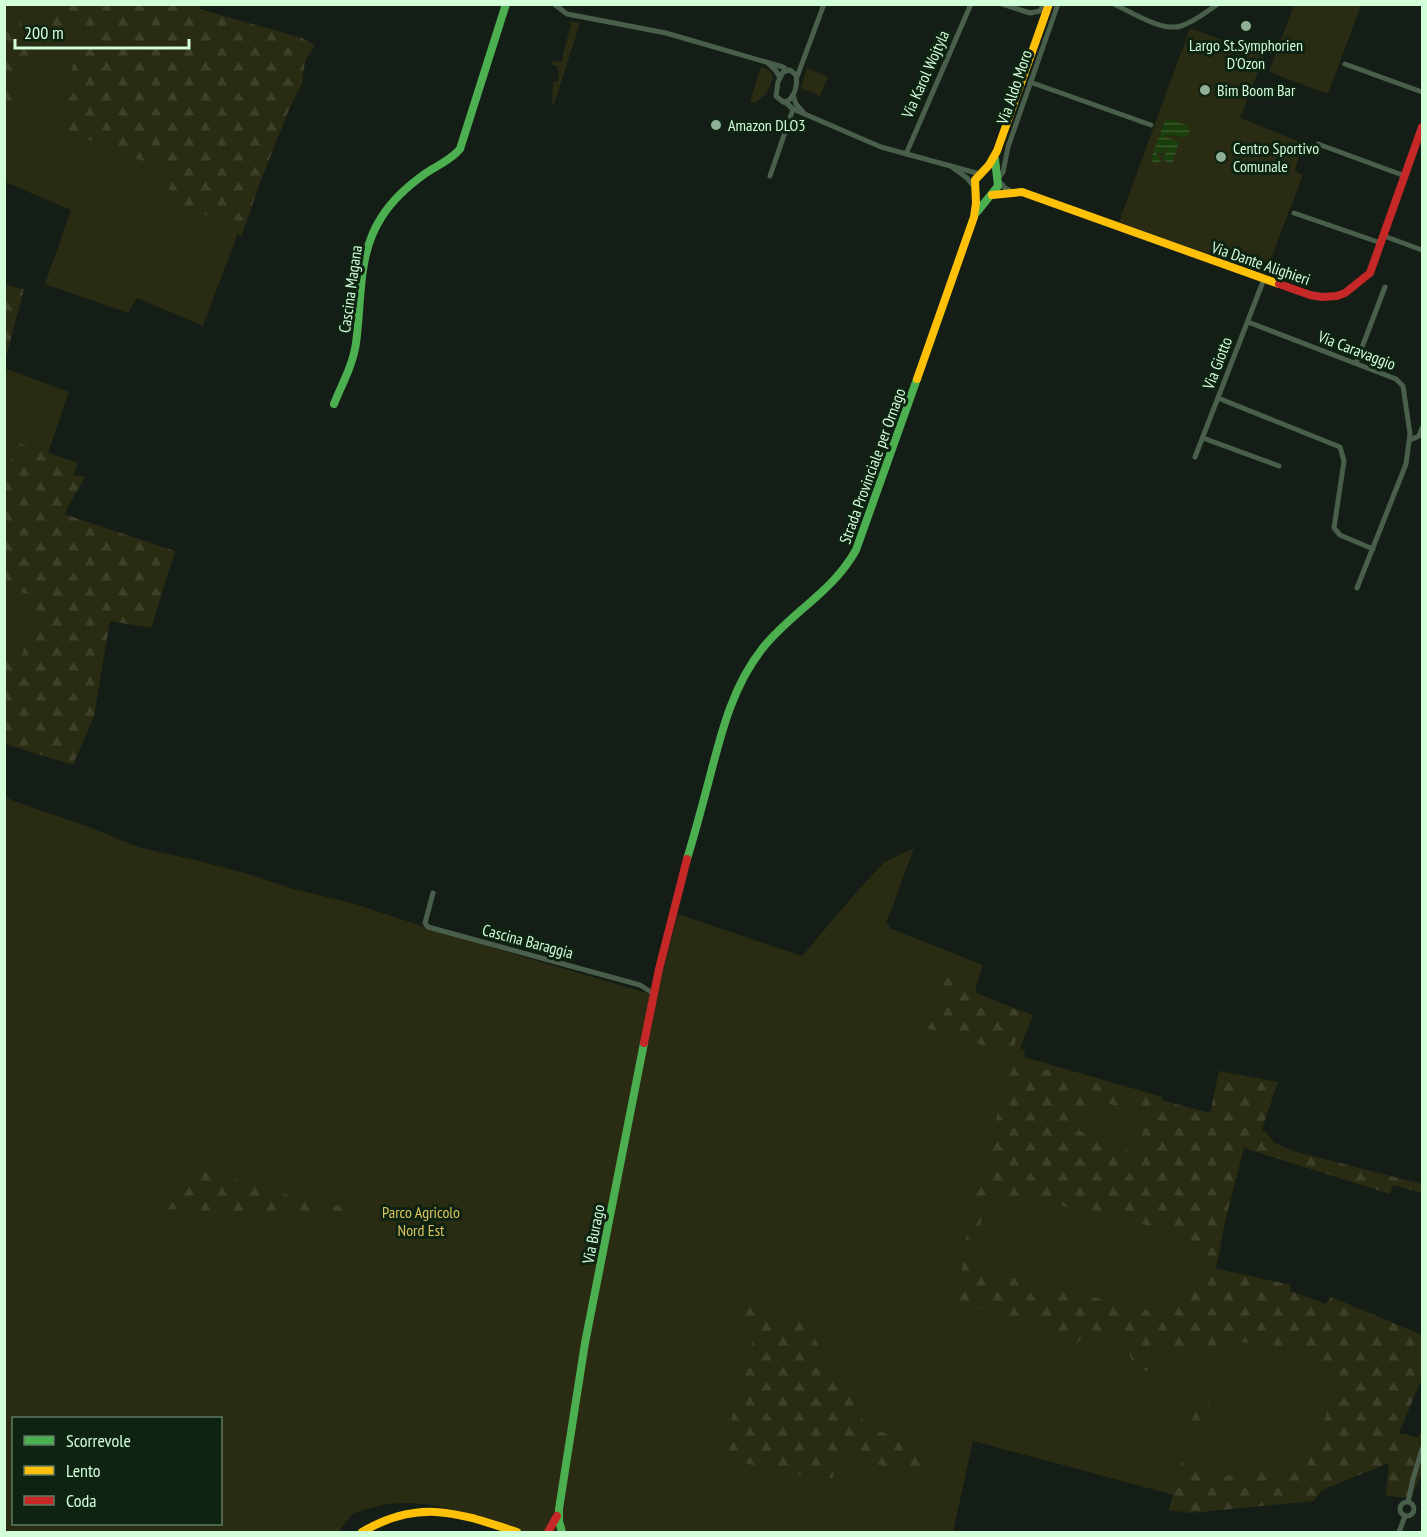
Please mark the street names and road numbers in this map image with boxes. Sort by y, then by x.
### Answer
street label: Via Karol Wojtyla [896,27,953,122]
street label: Via Aldo Moro [992,47,1036,128]
street label: Via Dante Alighieri [1208,236,1313,289]
street label: Cascina Magana [334,244,366,334]
street label: Via Caravaggio [1314,326,1399,374]
street label: Via Giotto [1198,334,1236,393]
street label: Strada Provinciale per Ornago [834,385,910,547]
street label: Cascina Baraggia [480,919,576,963]
street label: Via Burago [577,1203,609,1266]

